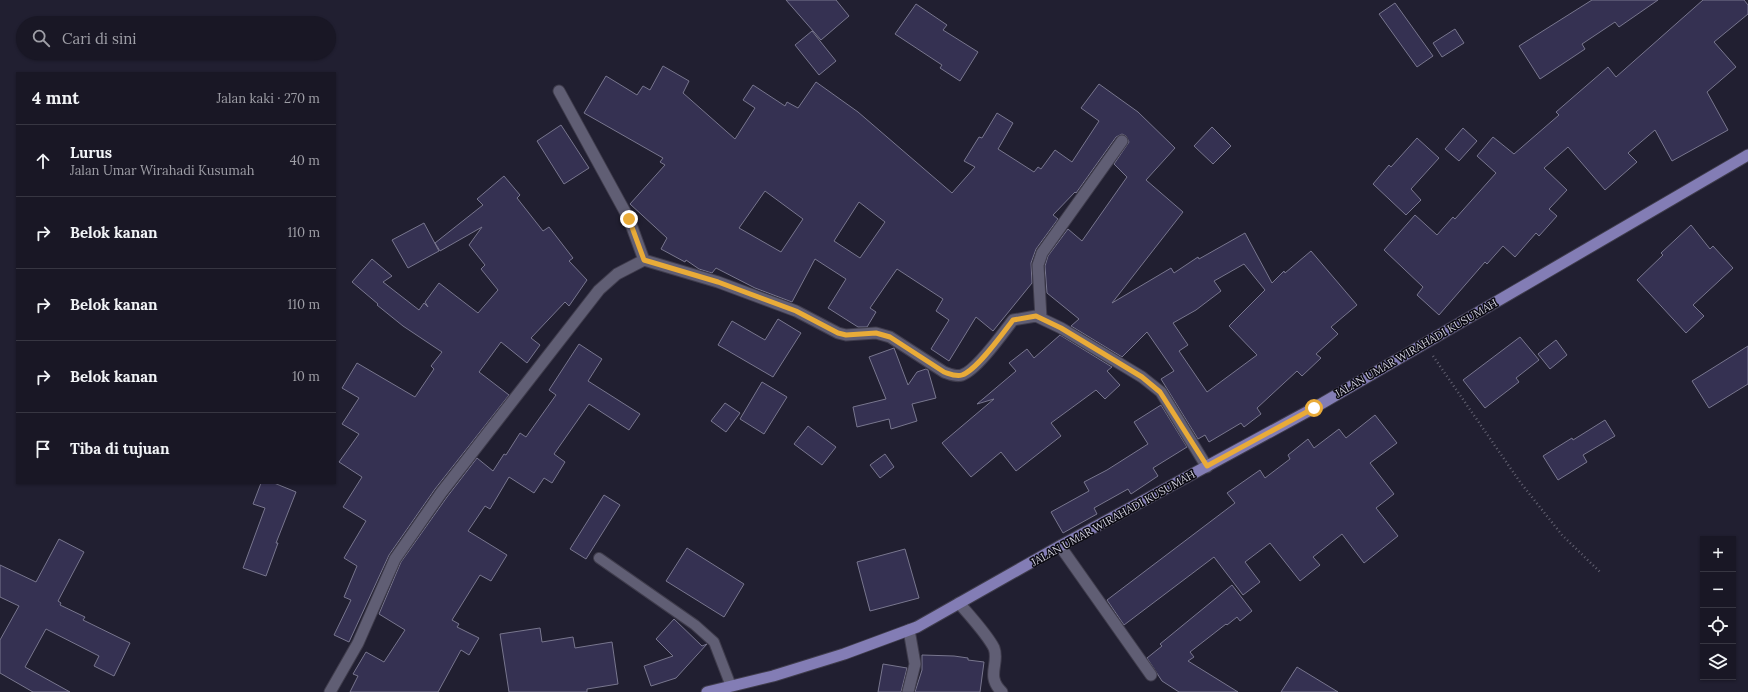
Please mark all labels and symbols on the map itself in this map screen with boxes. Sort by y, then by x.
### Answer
route end [620,210,638,228]
street label: JALAN UMAR WIRAHADI KUSUMAH [1331,296,1500,401]
route start [1305,399,1323,417]
street label: JALAN UMAR WIRAHADI KUSUMAH [1028,467,1197,570]

